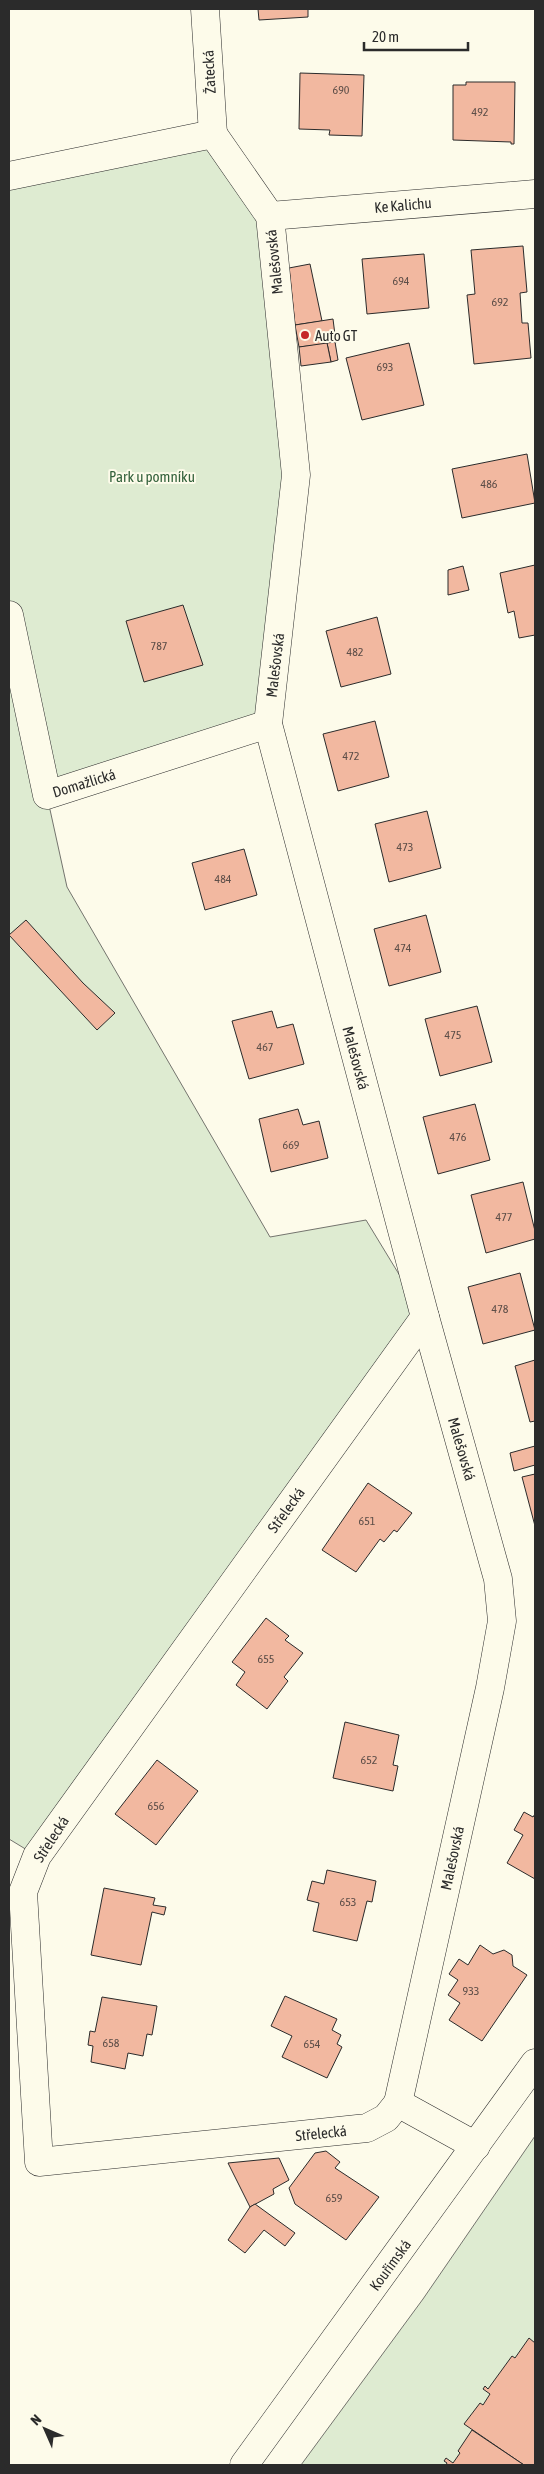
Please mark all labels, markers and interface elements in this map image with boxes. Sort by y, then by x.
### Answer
scale bar [364,20,468,52]
text: 20 m [372,28,399,45]
street label: Žatecká [199,50,219,94]
house number: 690 [333,83,350,97]
house number: 492 [472,105,488,119]
street label: Ke Kalichu [374,194,432,216]
street label: Malešovská [262,229,286,295]
house number: 694 [393,274,410,288]
house number: 692 [492,295,508,309]
place label: Auto GT [315,327,358,344]
marker: Auto GT [299,329,311,341]
house number: 693 [377,360,393,374]
park label: Park u pomníku [109,468,195,485]
house number: 486 [481,477,498,491]
street label: Malešovská [263,632,287,698]
house number: 787 [151,639,168,653]
house number: 482 [347,645,363,659]
house number: 472 [343,749,359,763]
street label: Domažlická [50,765,118,801]
house number: 473 [397,840,413,854]
house number: 484 [215,872,232,886]
house number: 474 [395,941,412,955]
street label: Malešovská [339,1024,373,1092]
house number: 475 [445,1028,461,1042]
house number: 467 [257,1040,274,1054]
house number: 476 [450,1130,467,1144]
house number: 669 [283,1138,300,1152]
house number: 477 [496,1210,513,1224]
house number: 478 [492,1302,509,1316]
street label: Malešovská [445,1415,479,1483]
street label: Střelecká [264,1484,308,1536]
house number: 651 [359,1514,376,1528]
house number: 655 [258,1652,274,1666]
house number: 652 [361,1753,377,1767]
house number: 656 [148,1799,165,1813]
street label: Střelecká [30,1813,72,1865]
street label: Malešovská [437,1824,467,1892]
house number: 653 [340,1895,356,1909]
house number: 933 [463,1984,479,1998]
house number: 658 [103,2036,120,2050]
house number: 654 [304,2037,321,2051]
street label: Střelecká [294,2122,348,2144]
house number: 659 [326,2191,343,2205]
street label: Kouřimská [366,2236,414,2294]
north arrow [20,2404,70,2454]
text: N [27,2411,44,2428]

